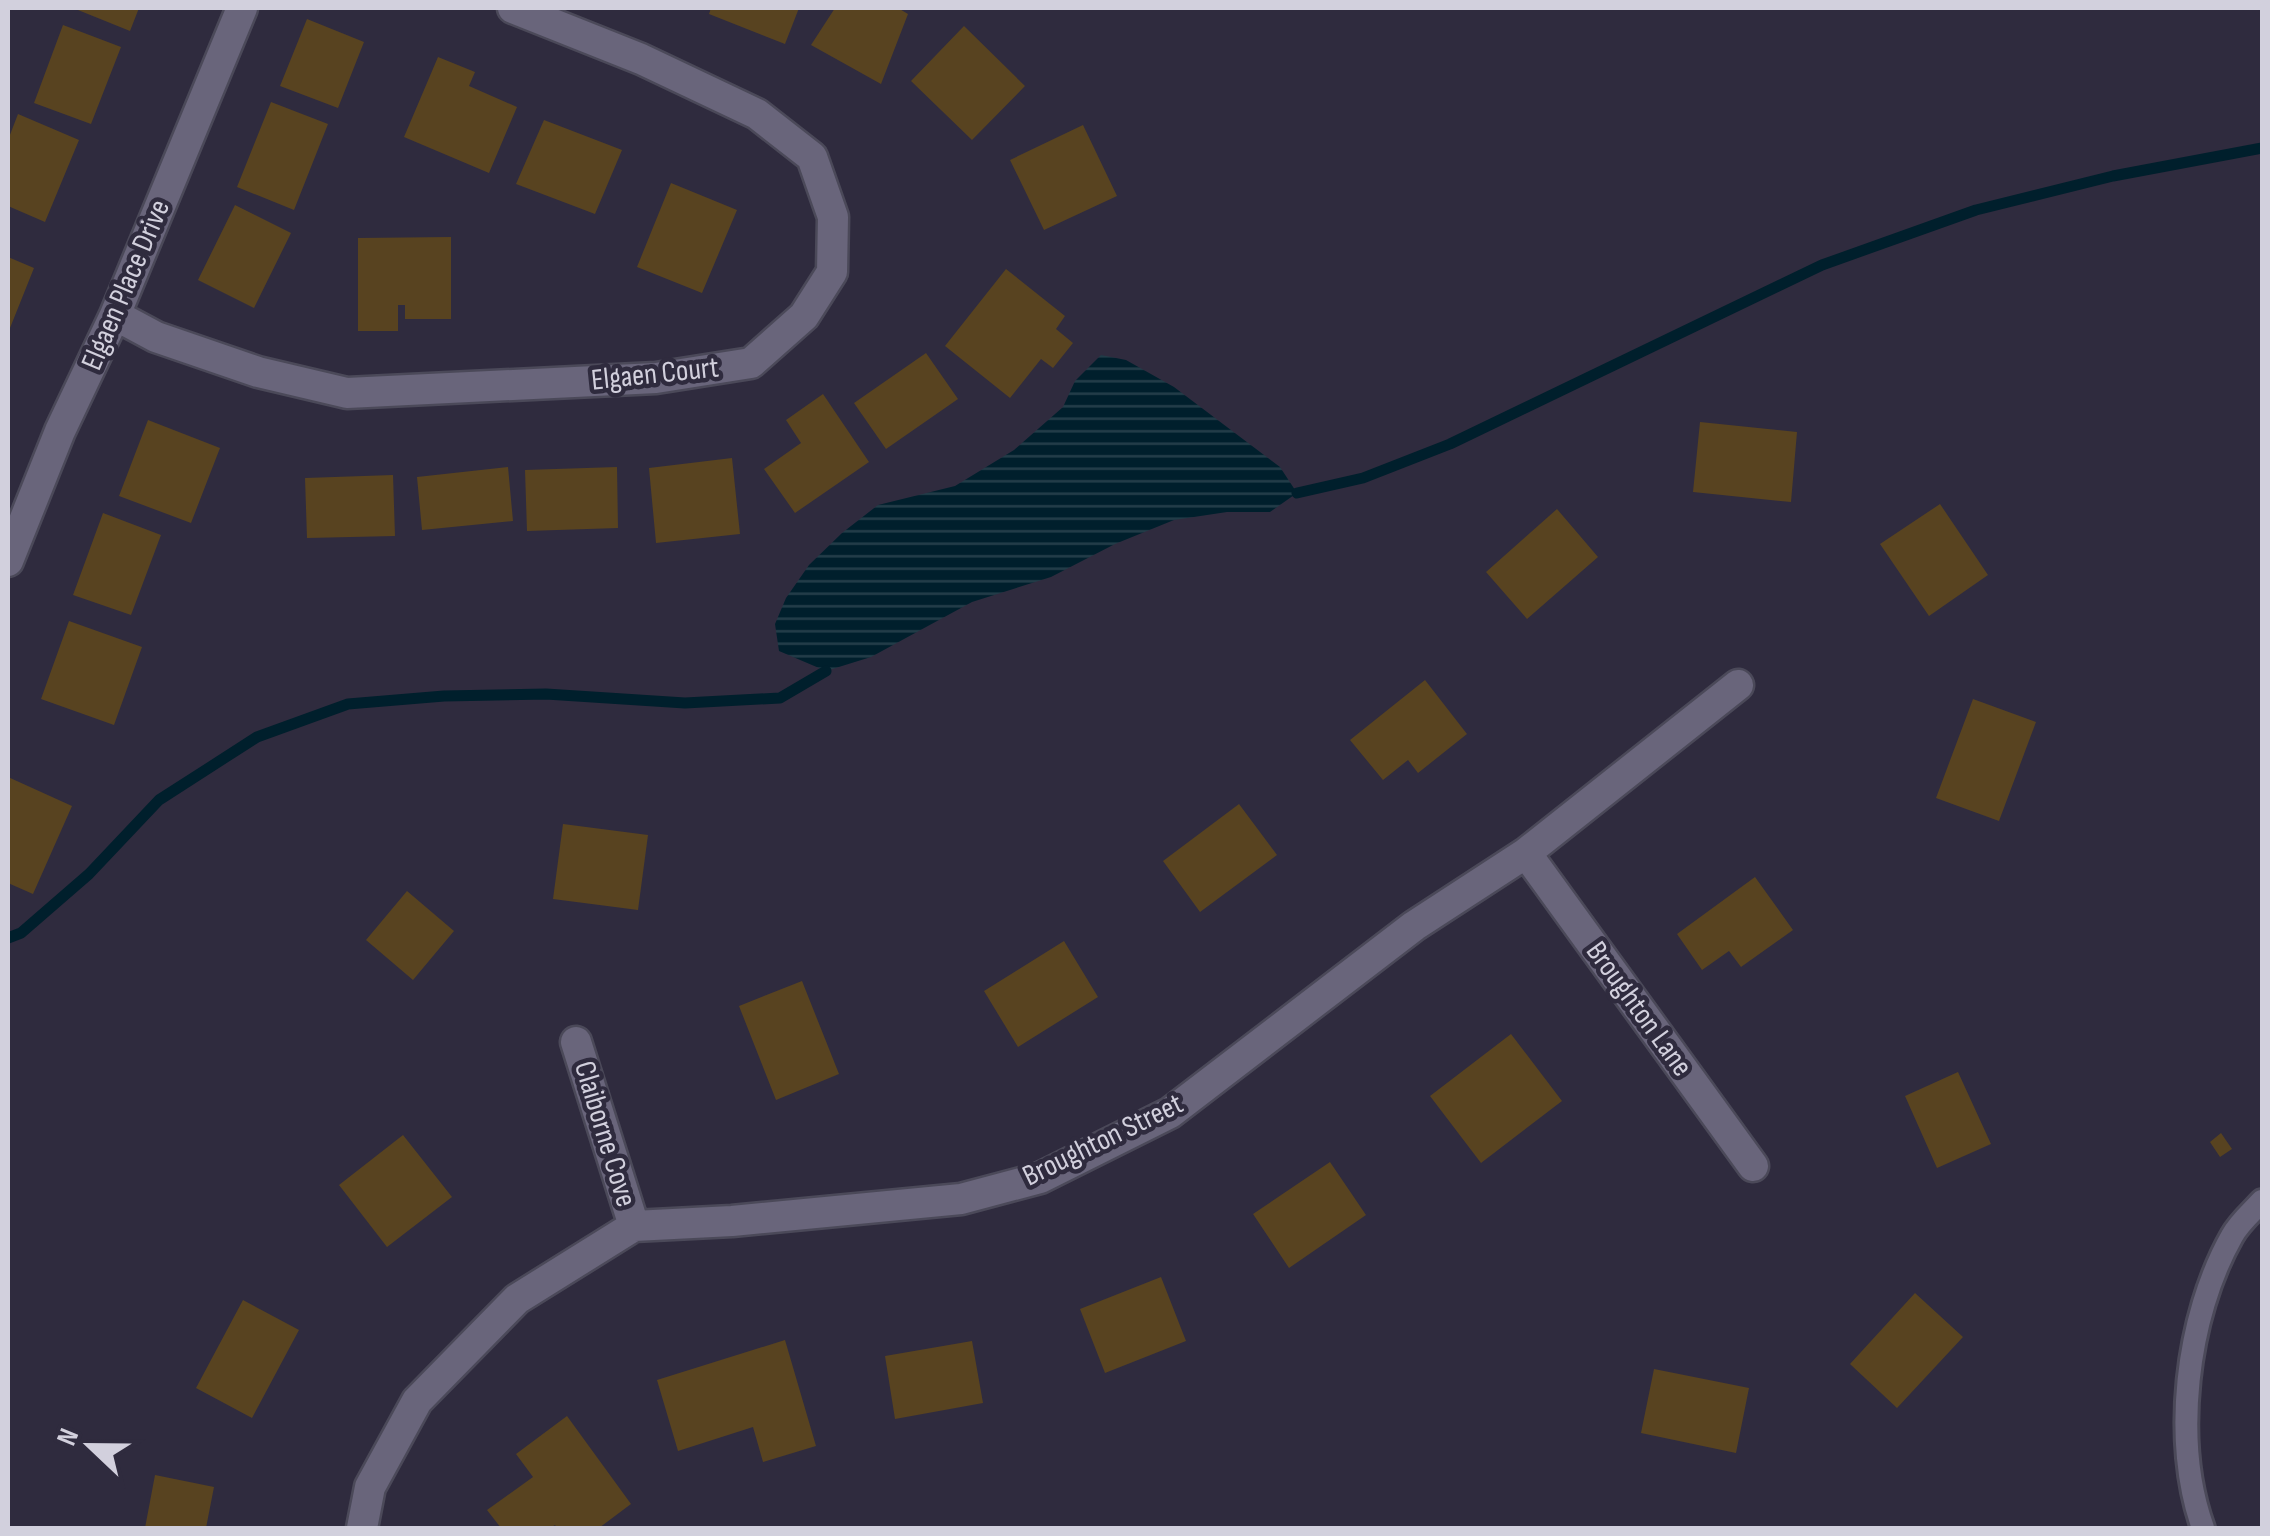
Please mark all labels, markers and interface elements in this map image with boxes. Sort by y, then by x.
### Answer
street label: Elgaen Place Drive [74,194,178,376]
street label: Elgaen Court [589,349,721,399]
street label: Broughton Lane [1578,935,1700,1083]
street label: Claiborne Cove [566,1057,644,1211]
street label: Broughton Street [1017,1086,1189,1194]
north arrow [40,1396,140,1496]
text: N [50,1424,86,1450]

